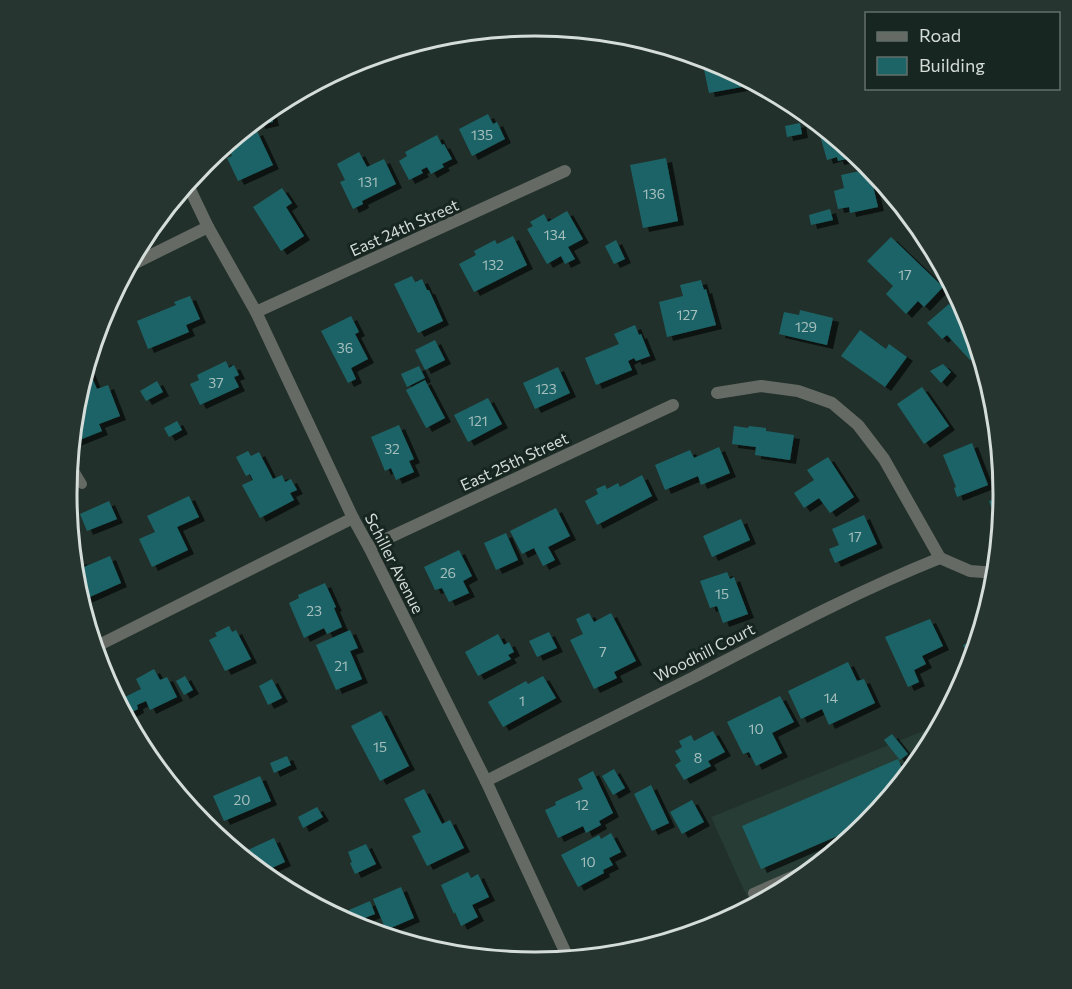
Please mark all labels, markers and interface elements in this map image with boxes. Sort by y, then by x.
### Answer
legend [865,12,1060,90]
text: Road [919,24,961,46]
text: Building [919,54,985,76]
house number: 135 [471,126,493,143]
house number: 131 [358,173,378,190]
house number: 136 [643,185,665,202]
street label: East 24th Street [347,194,462,259]
house number: 134 [544,226,567,243]
house number: 132 [482,256,504,273]
house number: 17 [898,266,912,283]
house number: 127 [676,306,698,323]
house number: 129 [795,318,817,335]
house number: 36 [337,339,353,356]
house number: 37 [208,374,224,391]
house number: 123 [535,380,557,397]
house number: 121 [468,412,488,429]
street label: East 25th Street [457,428,571,494]
house number: 32 [384,440,400,457]
street label: Schiller Avenue [362,510,428,616]
house number: 17 [848,528,862,545]
house number: 26 [440,564,456,581]
house number: 15 [715,585,729,602]
house number: 23 [306,602,322,619]
street label: Woodhill Court [650,618,758,686]
house number: 7 [599,643,607,660]
house number: 21 [334,657,348,674]
house number: 14 [824,689,839,706]
house number: 1 [519,692,525,709]
house number: 10 [748,720,764,737]
house number: 15 [373,738,387,755]
house number: 8 [694,749,702,766]
house number: 20 [234,791,250,808]
house number: 12 [575,796,589,813]
house number: 10 [580,853,596,870]

